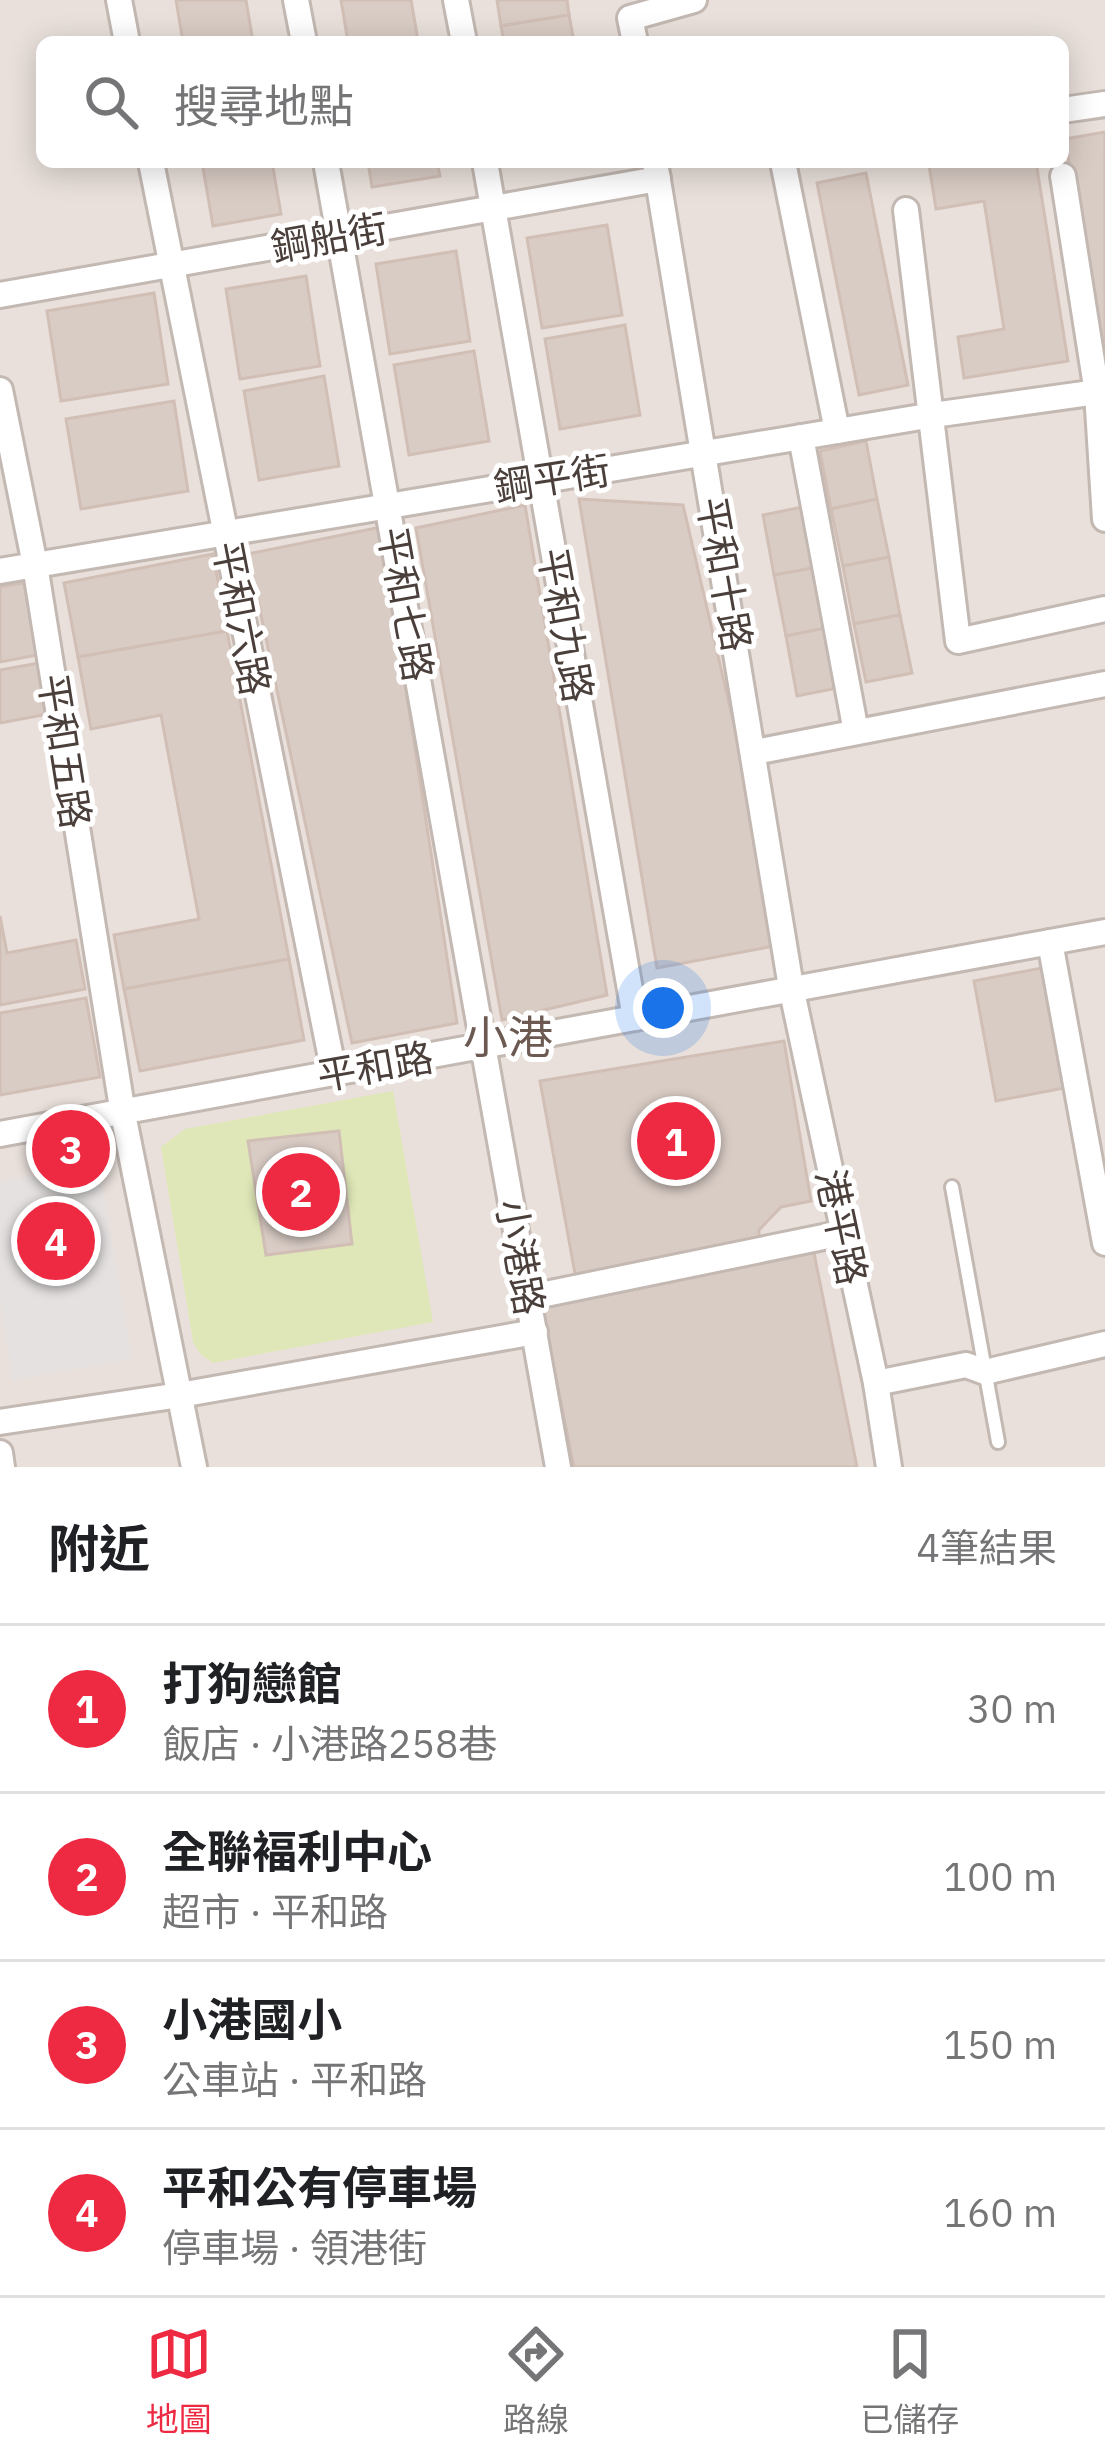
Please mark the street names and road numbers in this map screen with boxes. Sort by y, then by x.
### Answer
street label: 鋼船街 [267,202,391,272]
street label: 鋼平街 [490,444,614,512]
street label: 平和十路 [686,493,764,655]
street label: 平和七路 [367,523,445,685]
street label: 平和六路 [202,537,282,699]
street label: 平和九路 [527,544,605,706]
street label: 平和五路 [28,670,102,832]
street label: 平和路 [313,1031,437,1101]
street label: 港平路 [805,1164,879,1290]
street label: 小港路 [486,1195,556,1319]

